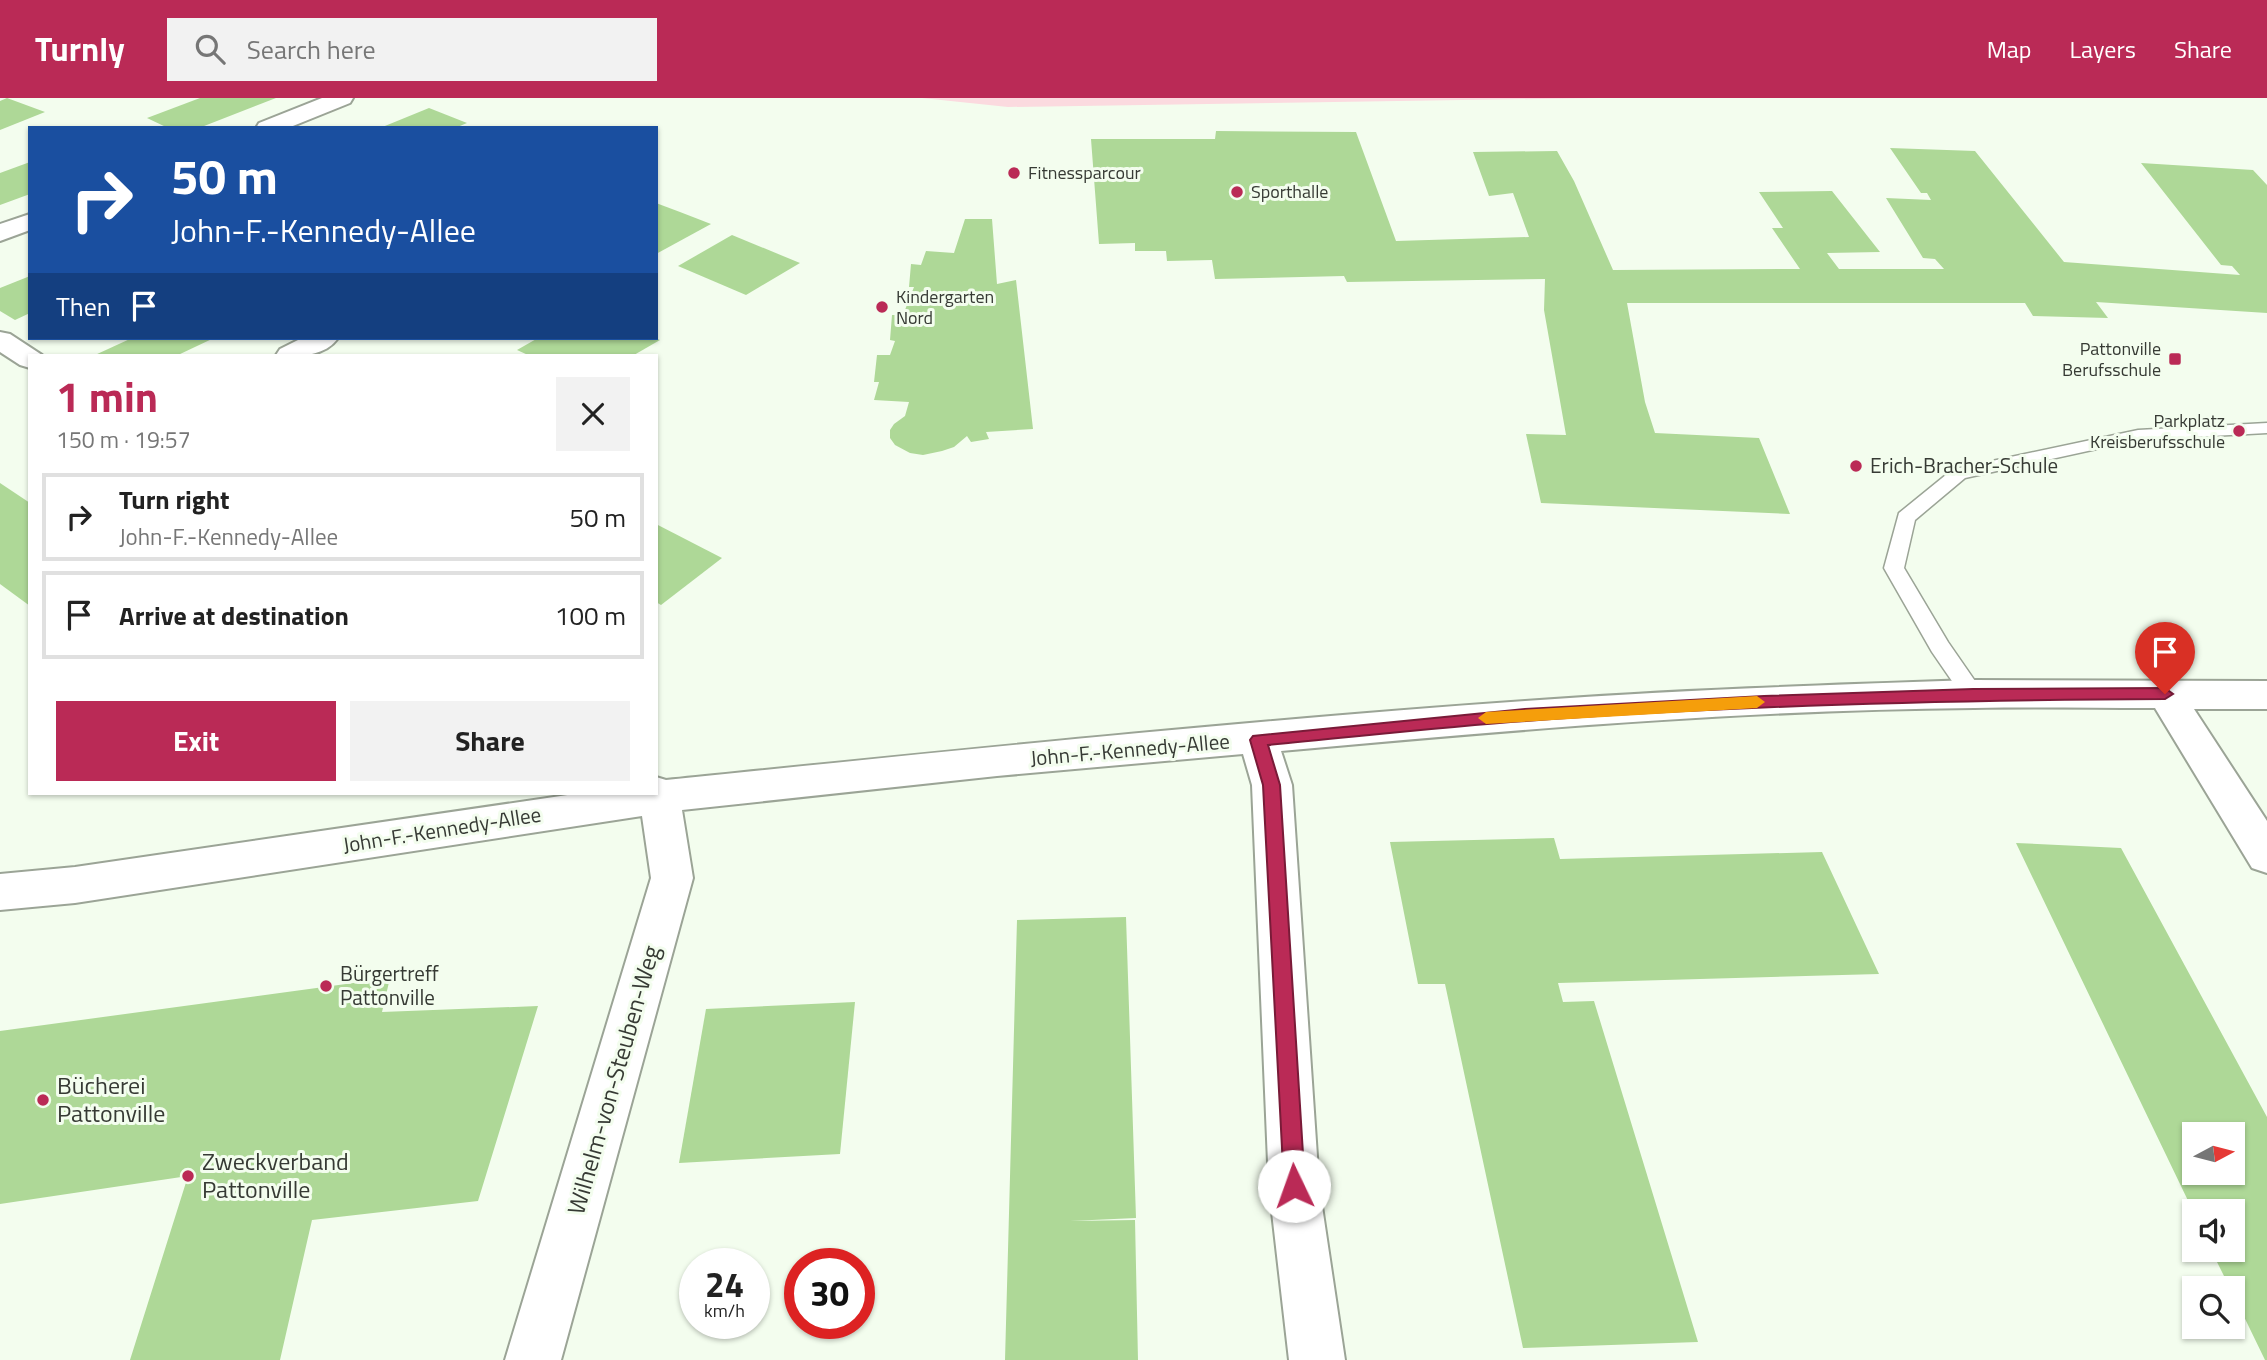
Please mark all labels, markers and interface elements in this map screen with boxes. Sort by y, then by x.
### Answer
search box [167,18,657,81]
text: Turnly [35,24,125,74]
icon: search [191,30,229,68]
text: Search here [247,30,376,69]
text: Map [1987,31,2032,67]
text: Layers [2070,31,2136,67]
text: Share [2174,31,2232,67]
text: 50 m [171,138,278,213]
icon: right [56,154,147,245]
place label: Fitnessparcour [1028,159,1141,186]
marker: Fitnessparcour [1006,165,1022,181]
place label: Sporthalle [1251,178,1328,205]
marker: Sporthalle [1229,184,1245,200]
text: John-F.-Kennedy-Allee [171,206,476,254]
place label: Kindergarten Nord [896,283,994,331]
text: Then [56,287,111,326]
icon: arrive [125,287,163,325]
marker: Kindergarten Nord [874,299,890,315]
place label: Pattonville Berufsschule [2062,335,2161,383]
marker: Pattonville Berufsschule [2167,351,2183,367]
text: 1 min [56,364,158,428]
button: close [556,377,630,451]
place label: Parkplatz Kreisberufsschule [2090,407,2225,455]
text: 150 m · 19:57 [56,422,191,457]
marker: Parkplatz Kreisberufsschule [2231,423,2247,439]
place label: Erich-Bracher-Schule [1870,449,2058,481]
marker: Erich-Bracher-Schule [1848,458,1864,474]
text: Turn right [119,480,230,519]
icon: right [60,498,98,536]
text: 50 m [569,498,626,537]
text: John-F.-Kennedy-Allee [119,519,338,554]
icon: arrive [60,596,98,634]
text: Arrive at destination [119,596,349,635]
text: 100 m [555,596,626,635]
pin [2135,622,2195,694]
icon: arrive [2146,633,2184,671]
button: Exit [56,701,336,781]
button: Share [350,701,630,781]
street label: John-F.-Kennedy-Allee [1029,724,1231,774]
street label: John-F.-Kennedy-Allee [341,798,543,860]
street label: Wilhelm-von-Steuben-Weg [557,941,669,1219]
place label: Bürgertreff Pattonville [340,957,439,1013]
marker: Bürgertreff Pattonville [318,978,334,994]
place label: Bücherei Pattonville [57,1067,165,1131]
marker: Bücherei Pattonville [35,1092,51,1108]
north arrow [2182,1122,2245,1185]
map controls [2182,1122,2245,1339]
place label: Zweckverband Pattonville [202,1143,349,1207]
position arrow [1257,1149,1331,1223]
marker: Zweckverband Pattonville [180,1168,196,1184]
button: sound [2182,1199,2245,1262]
speed limit sign: 30 [784,1248,875,1339]
text: 24 [705,1257,744,1311]
button: search [2182,1276,2245,1339]
text: km/h [704,1297,745,1324]

